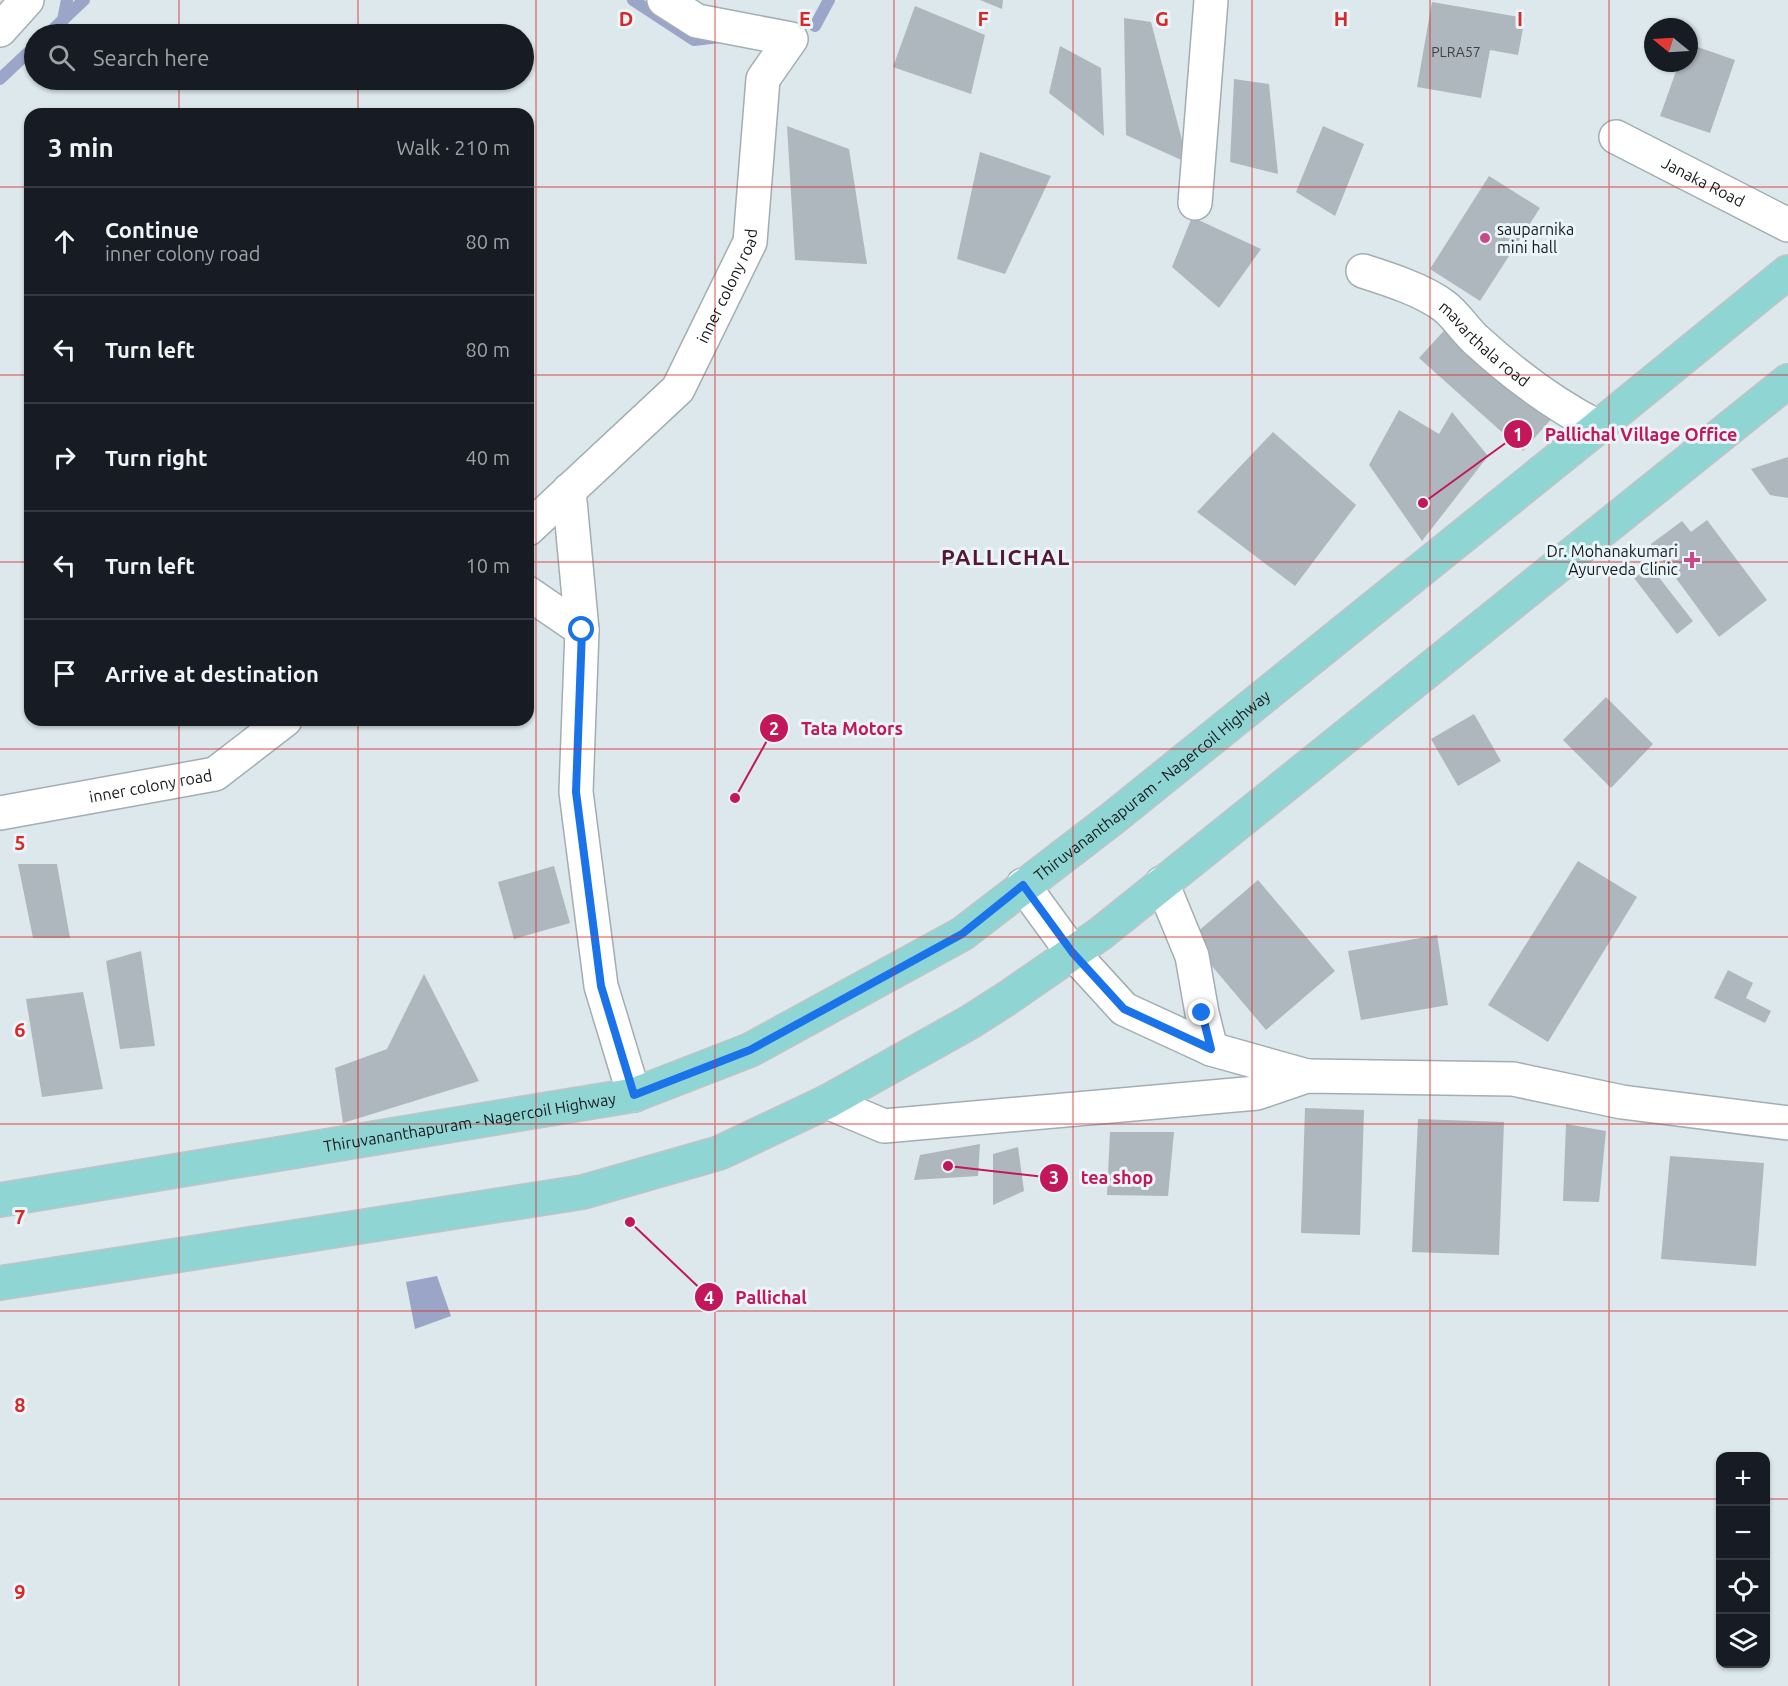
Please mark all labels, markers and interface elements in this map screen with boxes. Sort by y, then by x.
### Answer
text: D [619,7,633,30]
text: E [799,7,811,30]
text: F [977,7,989,30]
text: G [1155,7,1169,30]
text: H [1334,7,1348,30]
text: I [1517,7,1523,30]
north arrow [1644,18,1698,72]
search box [24,24,534,90]
icon: search [45,41,78,74]
house number: PLRA57 [1431,44,1481,60]
text: Search here [93,45,209,70]
text: 3 min [48,133,114,162]
text: Walk · 210 m [397,136,510,159]
street label: Janaka Road [1659,153,1748,210]
text: Continue [105,217,199,242]
place label: sauparnika mini hall [1497,220,1574,256]
icon: ahead [48,225,81,258]
street label: inner colony road [693,228,760,346]
text: 80 m [466,230,510,253]
marker: sauparnika mini hall [1478,231,1492,245]
text: inner colony road [105,242,261,265]
street label: mavarthala road [1436,297,1533,390]
icon: left [48,333,81,366]
text: Turn left [105,337,195,362]
text: 80 m [466,338,510,361]
callout: Pallichal Village Office [1503,416,1750,452]
text: 1 [1513,424,1523,444]
text: Pallichal Village Office [1545,424,1737,444]
icon: right [48,441,81,474]
text: Turn right [105,445,207,470]
text: 40 m [466,446,510,469]
place label: Dr. Mohanakumari Ayurveda Clinic [1547,542,1679,578]
district label: PALLICHAL [941,544,1071,569]
icon: left [48,549,81,582]
marker: Dr. Mohanakumari Ayurveda Clinic [1683,551,1701,569]
text: Turn left [105,553,195,578]
text: 10 m [466,554,510,577]
route start [568,616,594,642]
icon: arrive [48,657,81,690]
text: Arrive at destination [105,661,319,686]
street label: Thiruvananthapuram - Nagercoil Highway [1030,686,1274,884]
callout: Tata Motors [759,710,915,746]
text: 2 [769,718,779,738]
text: Tata Motors [801,718,903,738]
street label: inner colony road [88,766,213,806]
text: 5 [14,831,26,854]
route end [1188,999,1214,1025]
text: 6 [14,1018,26,1041]
street label: Thiruvananthapuram - Nagercoil Highway [322,1089,617,1155]
callout: tea shop [1039,1160,1165,1196]
text: 3 [1049,1167,1059,1187]
text: tea shop [1081,1167,1153,1187]
text: 7 [14,1205,26,1228]
callout: Pallichal [694,1279,819,1315]
text: 4 [704,1287,714,1307]
text: Pallichal [735,1287,807,1307]
text: 8 [14,1393,26,1416]
map controls [1716,1452,1770,1668]
button: + [1716,1452,1770,1506]
button: − [1716,1506,1770,1560]
button: locate [1716,1560,1770,1614]
text: 9 [14,1580,26,1603]
button: layers [1716,1614,1770,1668]

